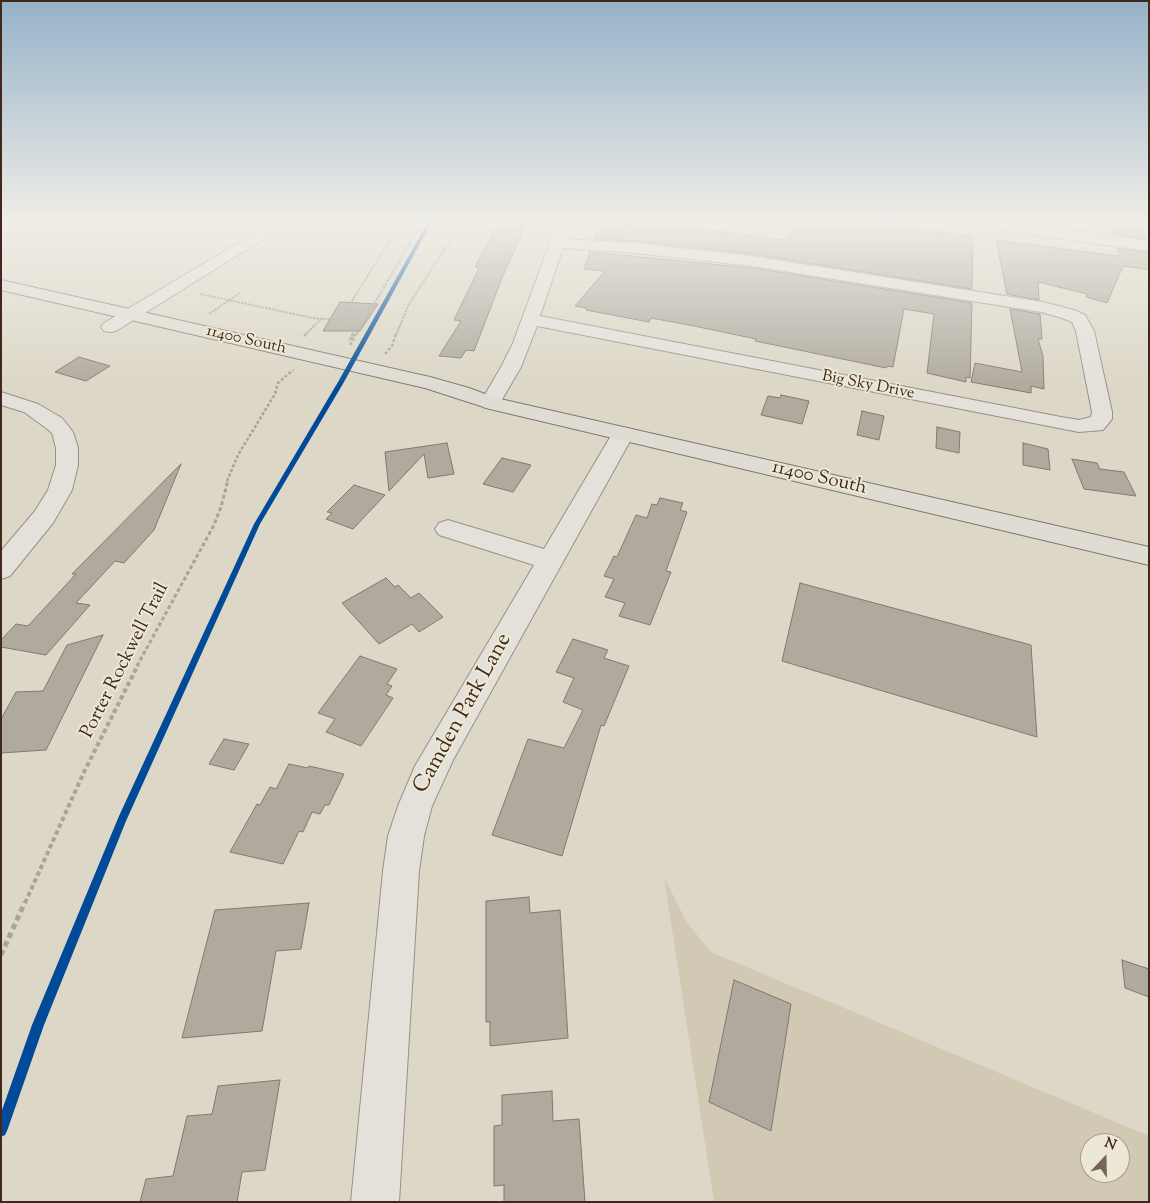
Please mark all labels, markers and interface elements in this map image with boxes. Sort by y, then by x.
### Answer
street label: 11400 South [204,322,288,360]
street label: Big Sky Drive [820,368,916,404]
street label: 11400 South [769,457,869,501]
street label: Porter Rockwell Trail [77,580,175,742]
street label: Camden Park Lane [409,629,519,799]
north arrow [1080,1133,1130,1183]
text: N [1101,1134,1119,1156]

